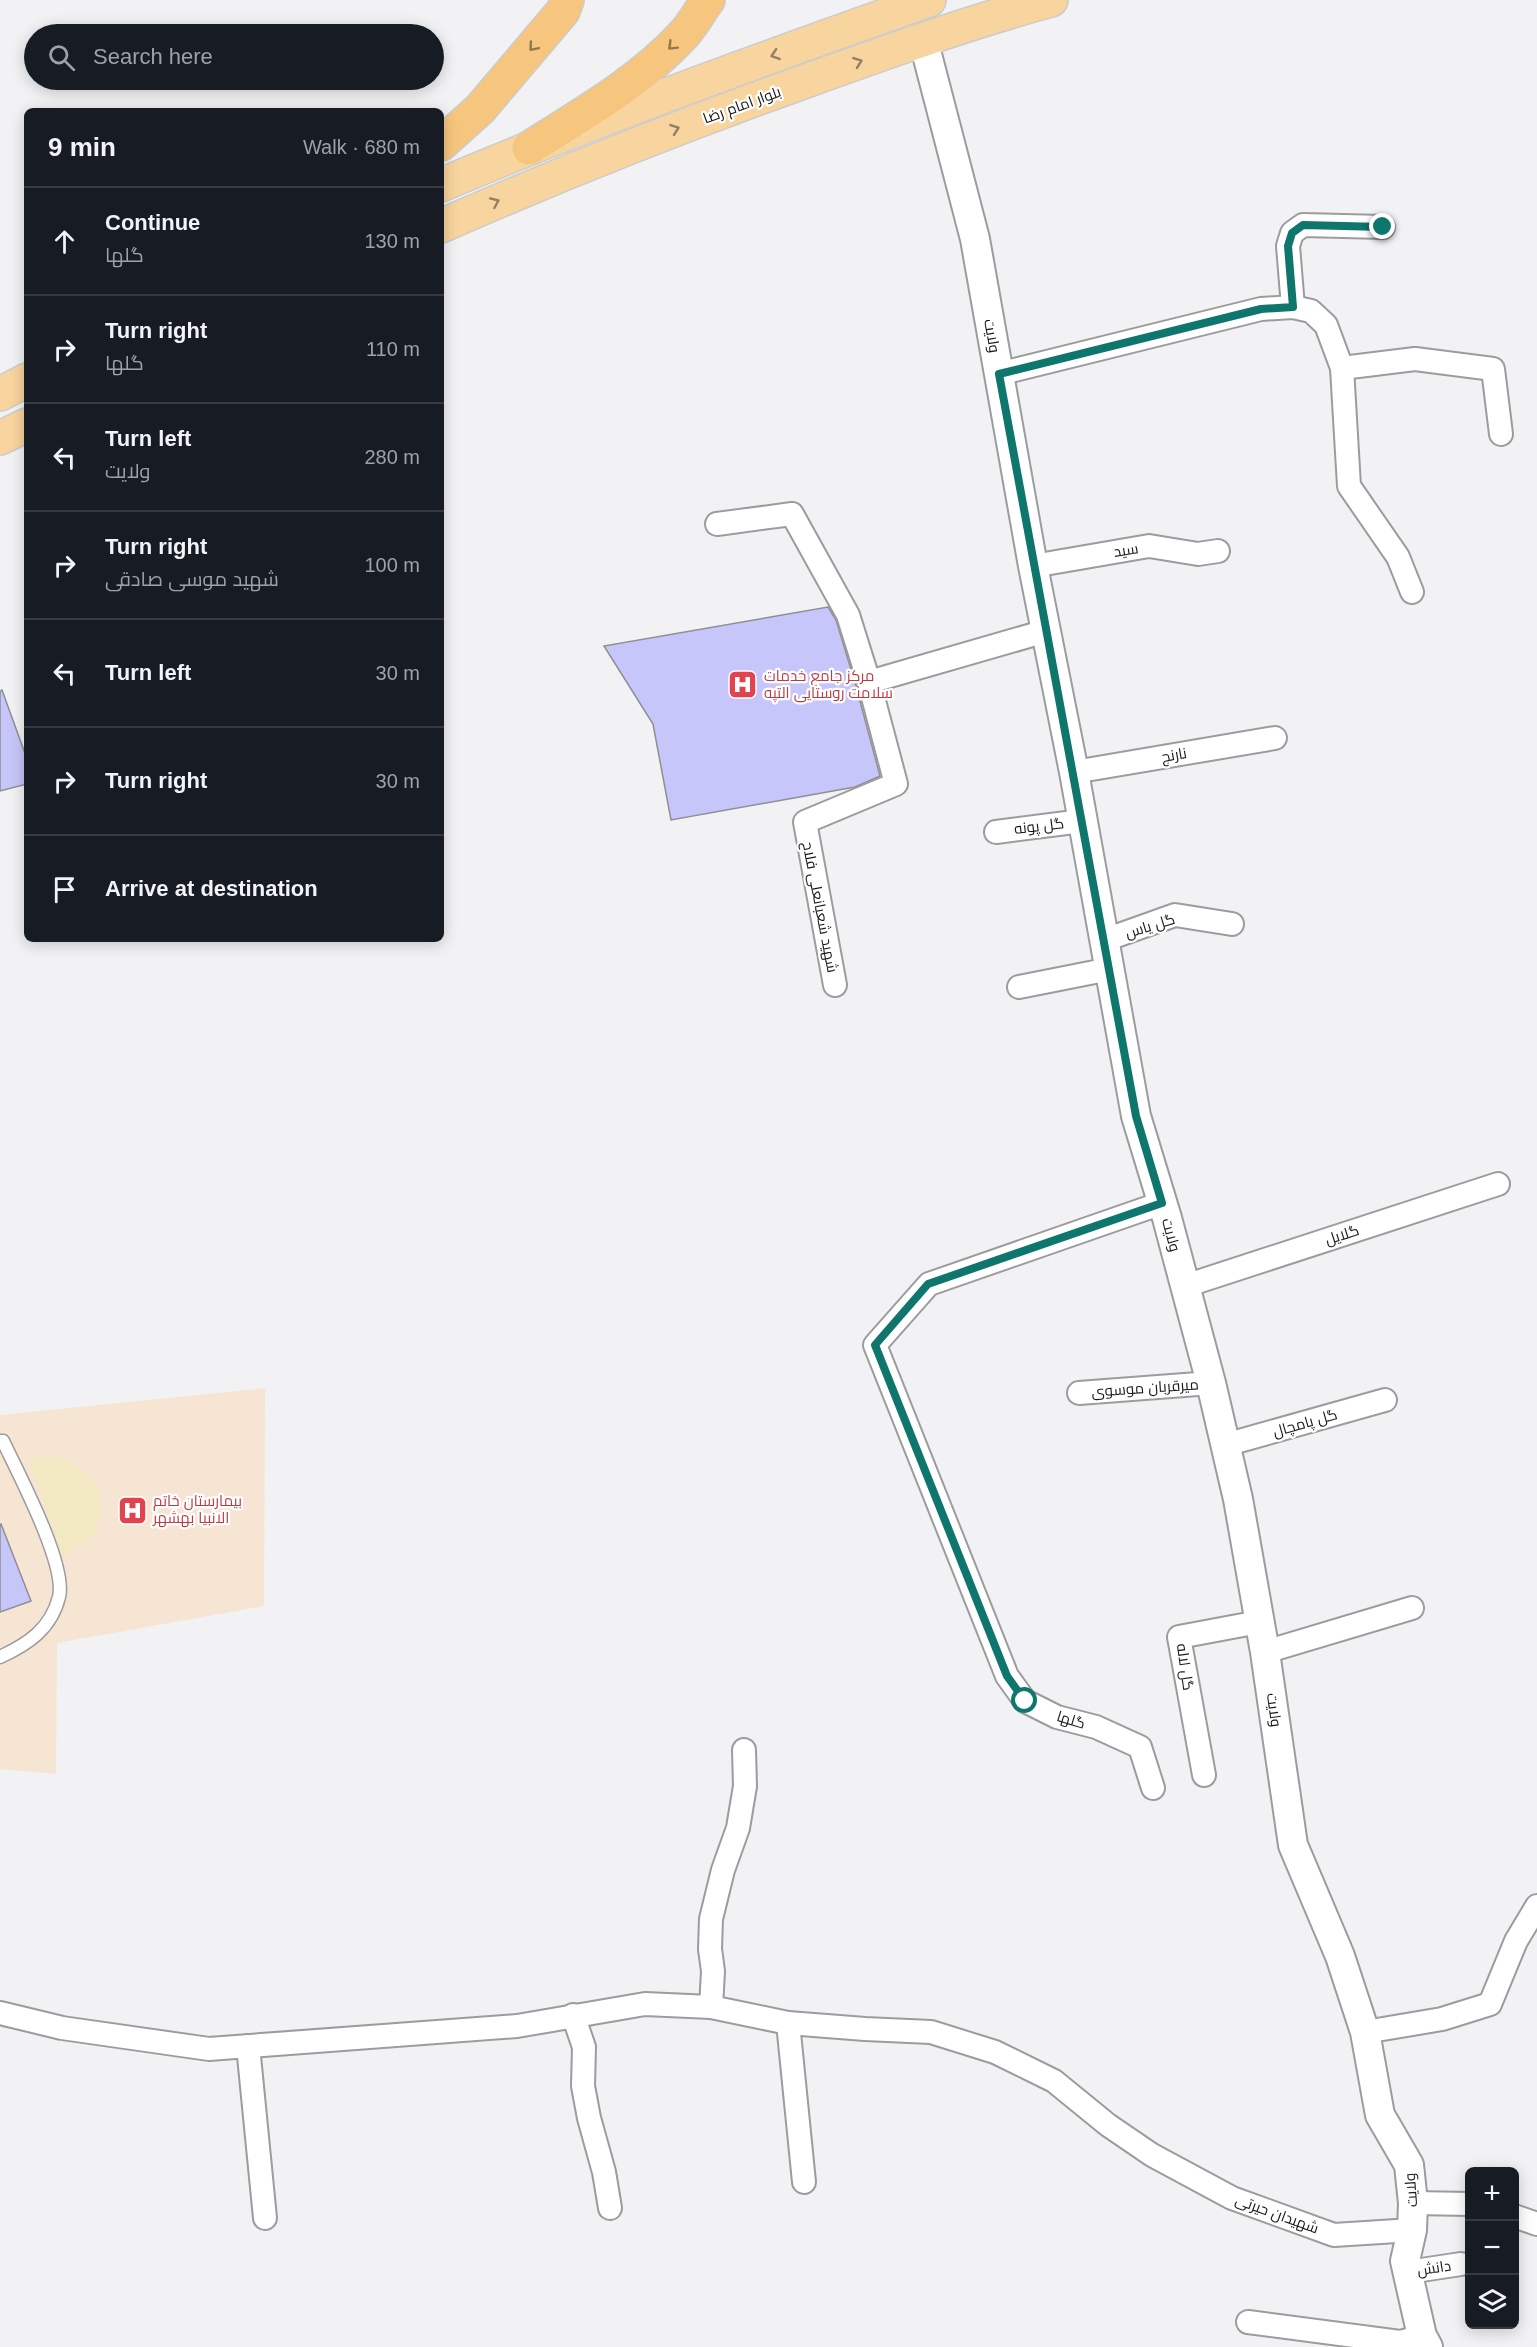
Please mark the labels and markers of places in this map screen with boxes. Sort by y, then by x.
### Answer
place label: مرکز جامع خدمات سلامت روستایی التپه [764,667,893,703]
hospital icon: مرکز جامع خدمات سلامت روستایی التپه [727,669,759,701]
place label: بیمارستان خاتم الانبیا بهشهر [152,1492,242,1528]
hospital icon: بیمارستان خاتم الانبیا بهشهر [116,1494,148,1526]

